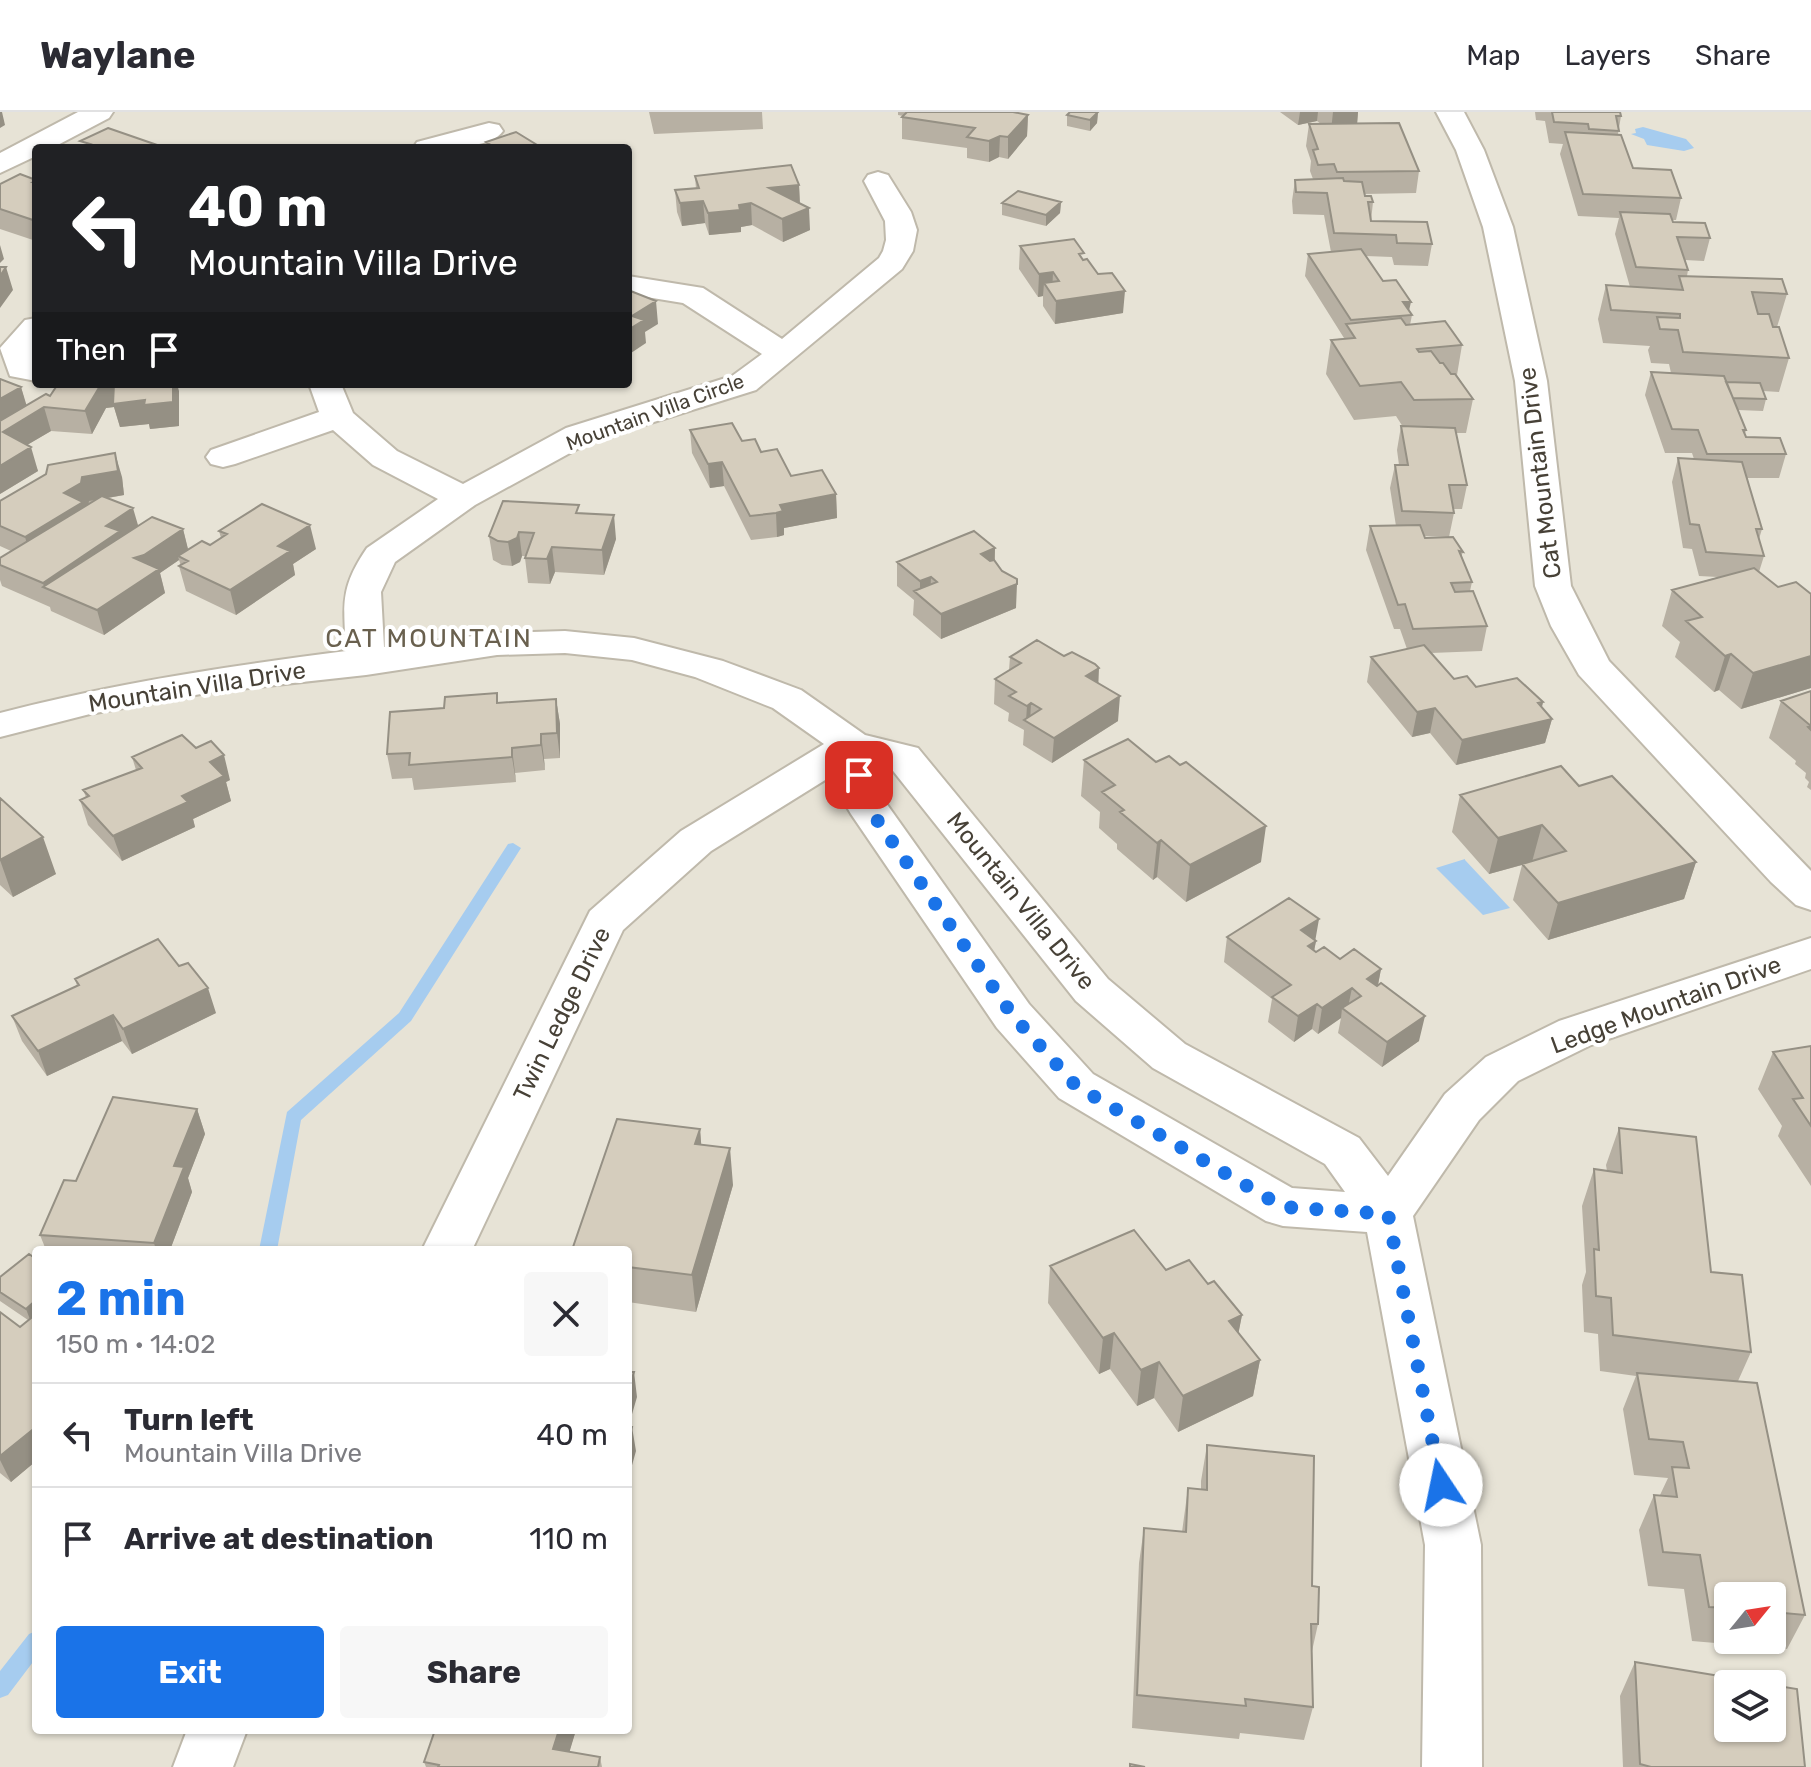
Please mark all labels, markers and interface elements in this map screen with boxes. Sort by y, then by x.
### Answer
text: Waylane [40,32,196,78]
text: Map [1466,39,1521,72]
text: Layers [1565,39,1651,72]
text: Share [1695,39,1771,72]
text: 40 m [188,174,328,240]
icon: left [56,176,160,280]
text: Mountain Villa Drive [188,241,518,284]
icon: arrive [142,328,186,372]
text: Then [56,332,126,368]
street label: Cat Mountain Drive [1513,366,1567,580]
street label: Mountain Villa Circle [563,369,747,455]
district label: CAT MOUNTAIN [325,623,533,654]
street label: Mountain Villa Drive [86,656,308,718]
pin [825,741,893,809]
icon: arrive [837,753,881,797]
street label: Mountain Villa Drive [941,807,1101,995]
street label: Twin Ledge Drive [508,922,616,1106]
street label: Ledge Mountain Drive [1547,950,1785,1060]
text: 2 min [56,1270,186,1327]
button: close [524,1272,608,1356]
text: 150 m · 14:02 [56,1329,216,1360]
text: Turn left [124,1402,254,1438]
icon: left [56,1413,100,1457]
text: 40 m [536,1417,608,1453]
text: Mountain Villa Drive [124,1438,362,1469]
position arrow [1399,1443,1483,1527]
icon: arrive [56,1517,100,1561]
text: Arrive at destination [124,1521,434,1557]
text: 110 m [529,1521,608,1557]
north arrow [1714,1582,1786,1654]
map controls [1714,1582,1786,1742]
button: Exit [56,1626,324,1718]
button: Share [340,1626,608,1718]
button: layers [1714,1670,1786,1742]

